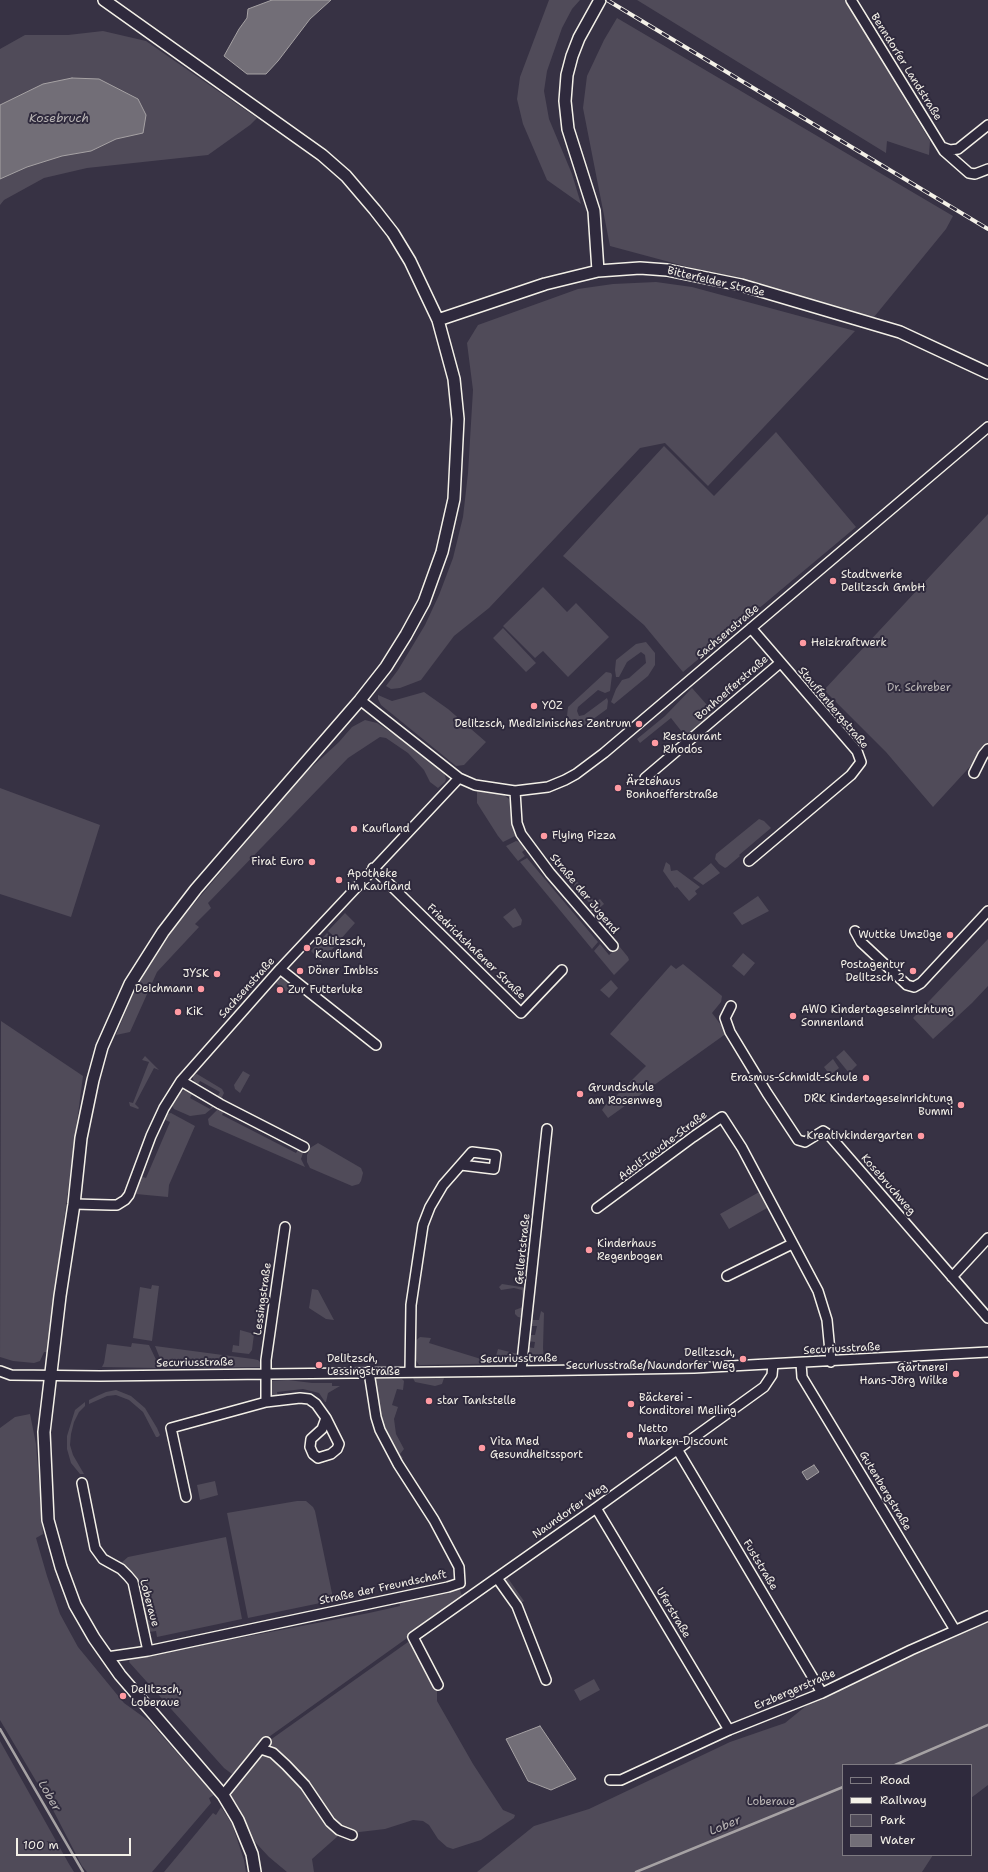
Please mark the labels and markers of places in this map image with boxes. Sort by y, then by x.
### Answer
place label: Stadtwerke Delitzsch GmbH [841,568,925,594]
marker: Stadtwerke Delitzsch GmbH [828,576,838,586]
place label: Heizkraftwerk [811,636,887,650]
marker: Heizkraftwerk [798,638,808,648]
place label: YOZ [542,699,563,713]
marker: YOZ [529,701,539,711]
place label: Delitzsch, Medizinisches Zentrum [454,717,631,731]
marker: Delitzsch, Medizinisches Zentrum [634,719,644,729]
place label: Restaurant Rhodos [663,730,722,756]
marker: Restaurant Rhodos [650,738,660,748]
place label: Ärztehaus Bonhoefferstraße [626,775,718,801]
marker: Ärztehaus Bonhoefferstraße [613,783,623,793]
place label: Kaufland [362,822,410,836]
marker: Kaufland [349,824,359,834]
place label: Flying Pizza [552,829,616,843]
marker: Flying Pizza [539,831,549,841]
place label: Firat Euro [251,855,304,869]
marker: Firat Euro [307,857,317,867]
place label: Apotheke im Kaufland [347,867,411,893]
marker: Apotheke im Kaufland [334,875,344,885]
place label: Wuttke Umzüge [858,928,942,942]
marker: Wuttke Umzüge [945,930,955,940]
place label: Delitzsch, Kaufland [315,935,366,961]
marker: Delitzsch, Kaufland [302,943,312,953]
place label: Postagentur Delitzsch 2 [840,958,905,984]
place label: Döner Imbiss [308,964,379,978]
marker: Döner Imbiss [295,966,305,976]
marker: Postagentur Delitzsch 2 [908,966,918,976]
place label: JYSK [183,967,209,981]
marker: JYSK [212,969,222,979]
place label: Deichmann [135,982,193,996]
place label: Zur Futterluke [288,983,363,997]
marker: Deichmann [196,984,206,994]
marker: Zur Futterluke [275,985,285,995]
place label: AWO Kindertageseinrichtung Sonnenland [801,1003,954,1029]
place label: KiK [186,1005,203,1019]
marker: KiK [173,1007,183,1017]
marker: AWO Kindertageseinrichtung Sonnenland [788,1011,798,1021]
place label: Erasmus-Schmidt-Schule [730,1071,858,1085]
marker: Erasmus-Schmidt-Schule [861,1073,871,1083]
place label: Grundschule am Rosenweg [588,1081,662,1107]
marker: Grundschule am Rosenweg [575,1089,585,1099]
place label: DRK Kindertageseinrichtung Bummi [804,1092,953,1118]
marker: DRK Kindertageseinrichtung Bummi [956,1100,966,1110]
place label: Kreativkindergarten [807,1129,913,1143]
marker: Kreativkindergarten [916,1131,926,1141]
place label: Kinderhaus Regenbogen [597,1237,663,1263]
marker: Kinderhaus Regenbogen [584,1245,594,1255]
place label: Delitzsch, Securiusstraße/Naundorfer Weg [566,1346,735,1372]
place label: Delitzsch, Lessingstraße [327,1352,400,1378]
marker: Delitzsch, Securiusstraße/Naundorfer Weg [738,1354,748,1364]
marker: Delitzsch, Lessingstraße [314,1360,324,1370]
place label: Gärtnerei Hans-Jörg Wilke [860,1361,948,1387]
marker: Gärtnerei Hans-Jörg Wilke [951,1369,961,1379]
place label: Bäckerei - Konditorei Meiling [639,1391,737,1417]
place label: star Tankstelle [437,1394,516,1408]
marker: star Tankstelle [424,1396,434,1406]
marker: Bäckerei - Konditorei Meiling [626,1399,636,1409]
place label: Netto Marken-Discount [638,1422,728,1448]
marker: Netto Marken-Discount [625,1430,635,1440]
place label: Vita Med Gesundheitssport [490,1435,583,1461]
marker: Vita Med Gesundheitssport [477,1443,487,1453]
place label: Delitzsch, Loberaue [131,1683,182,1709]
marker: Delitzsch, Loberaue [118,1691,128,1701]

